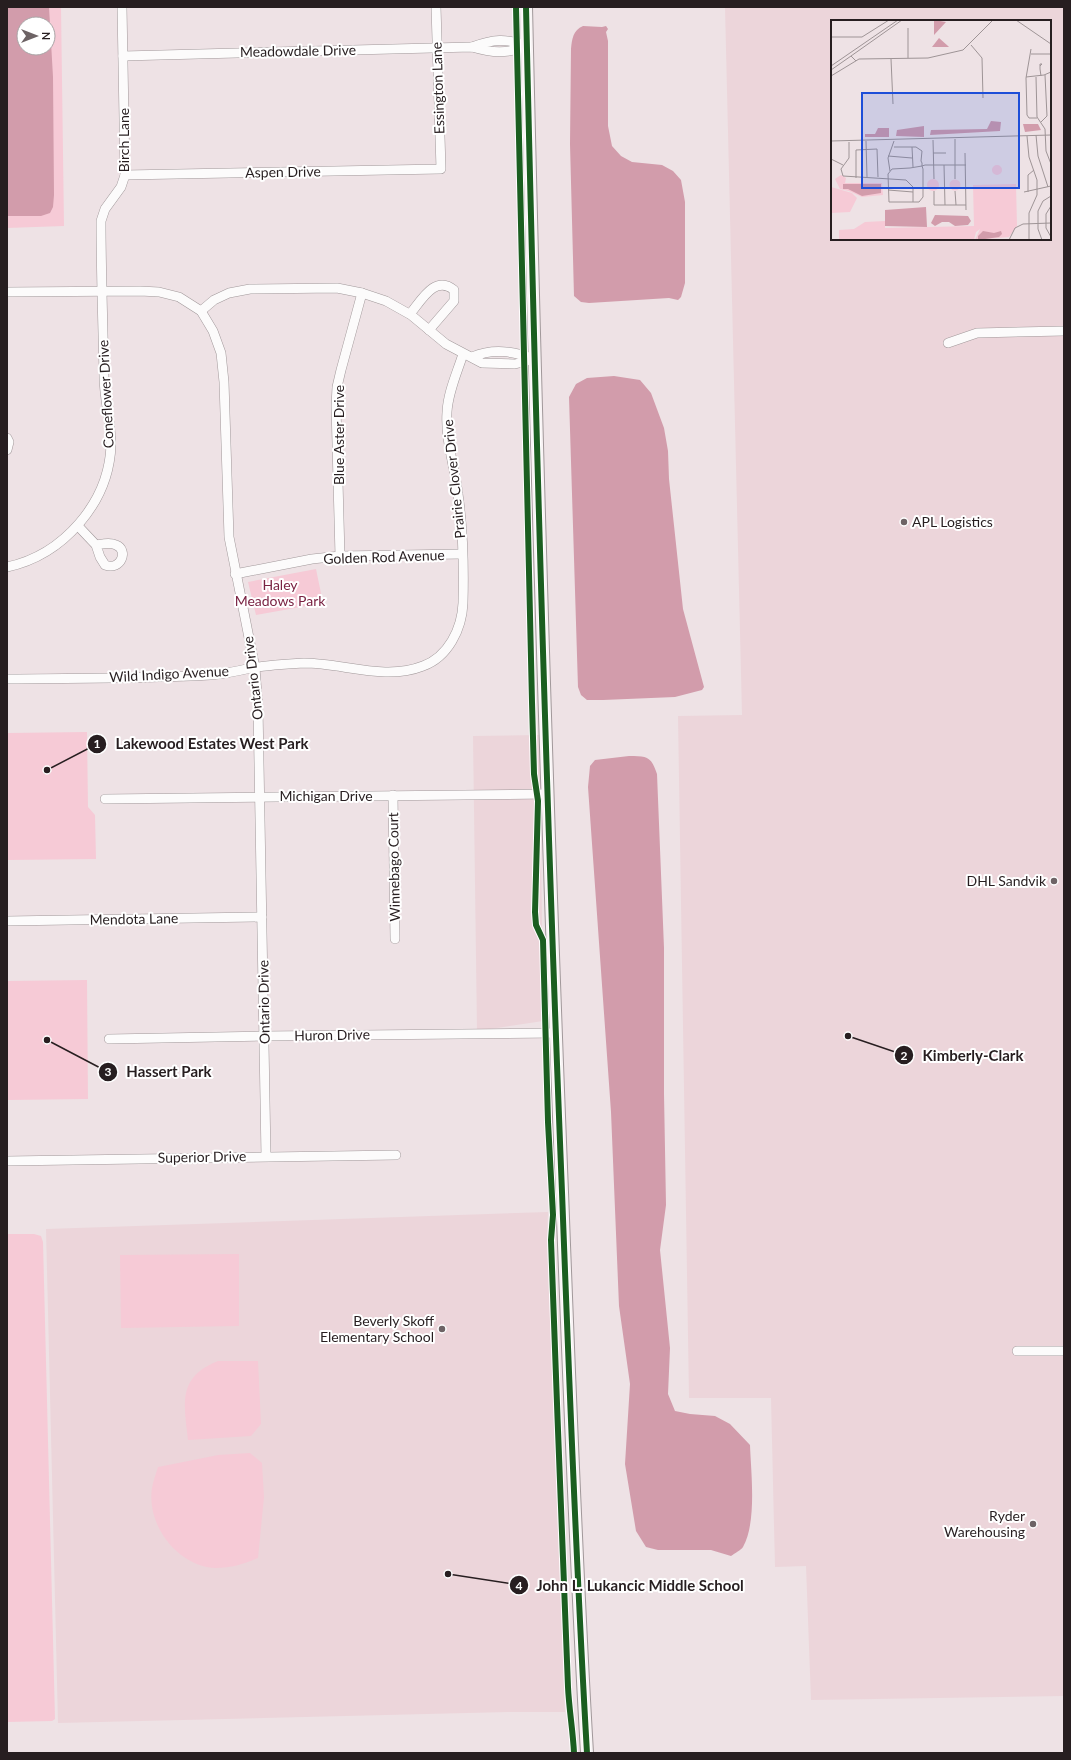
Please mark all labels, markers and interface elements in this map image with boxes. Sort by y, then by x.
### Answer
north arrow [16,16,56,56]
inset map [831,20,1051,240]
text: N [40,32,53,40]
street label: Meadowdale Drive [240,41,356,60]
street label: Essington Lane [427,42,448,134]
street label: Birch Lane [115,108,132,172]
street label: Aspen Drive [245,162,321,181]
street label: Coneflower Drive [94,339,117,449]
street label: Blue Aster Drive [330,385,347,485]
street label: Prairie Clover Drive [439,419,468,539]
place label: APL Logistics [912,513,993,530]
marker: APL Logistics [899,517,909,527]
street label: Golden Rod Avenue [323,546,445,567]
park label: Haley Meadows Park [235,576,326,609]
street label: Ontario Drive [239,635,266,721]
street label: Wild Indigo Avenue [109,662,229,685]
callout: Lakewood Estates West Park [87,731,316,758]
text: Lakewood Estates West Park [115,734,310,752]
text: 1 [94,736,101,751]
street label: Michigan Drive [279,787,373,804]
street label: Winnebago Court [384,812,403,922]
place label: DHL Sandvik [967,872,1047,889]
marker: DHL Sandvik [1049,876,1059,886]
street label: Mendota Lane [90,909,178,928]
street label: Ontario Drive [254,960,273,1044]
street label: Huron Drive [294,1025,370,1044]
callout: Kimberly-Clark [894,1042,1031,1069]
text: Kimberly-Clark [923,1046,1024,1064]
text: 2 [901,1048,908,1063]
callout: Hassert Park [98,1058,220,1085]
text: Hassert Park [126,1062,213,1080]
text: 3 [105,1064,112,1079]
street label: Superior Drive [158,1147,246,1166]
place label: Beverly Skoff Elementary School [320,1312,435,1345]
marker: Beverly Skoff Elementary School [437,1324,447,1334]
place label: Ryder Warehousing [944,1507,1025,1540]
marker: Ryder Warehousing [1028,1519,1038,1529]
callout: John L. Lukancic Middle School [509,1572,752,1599]
text: John L. Lukancic Middle School [536,1576,744,1594]
text: 4 [516,1578,523,1593]

